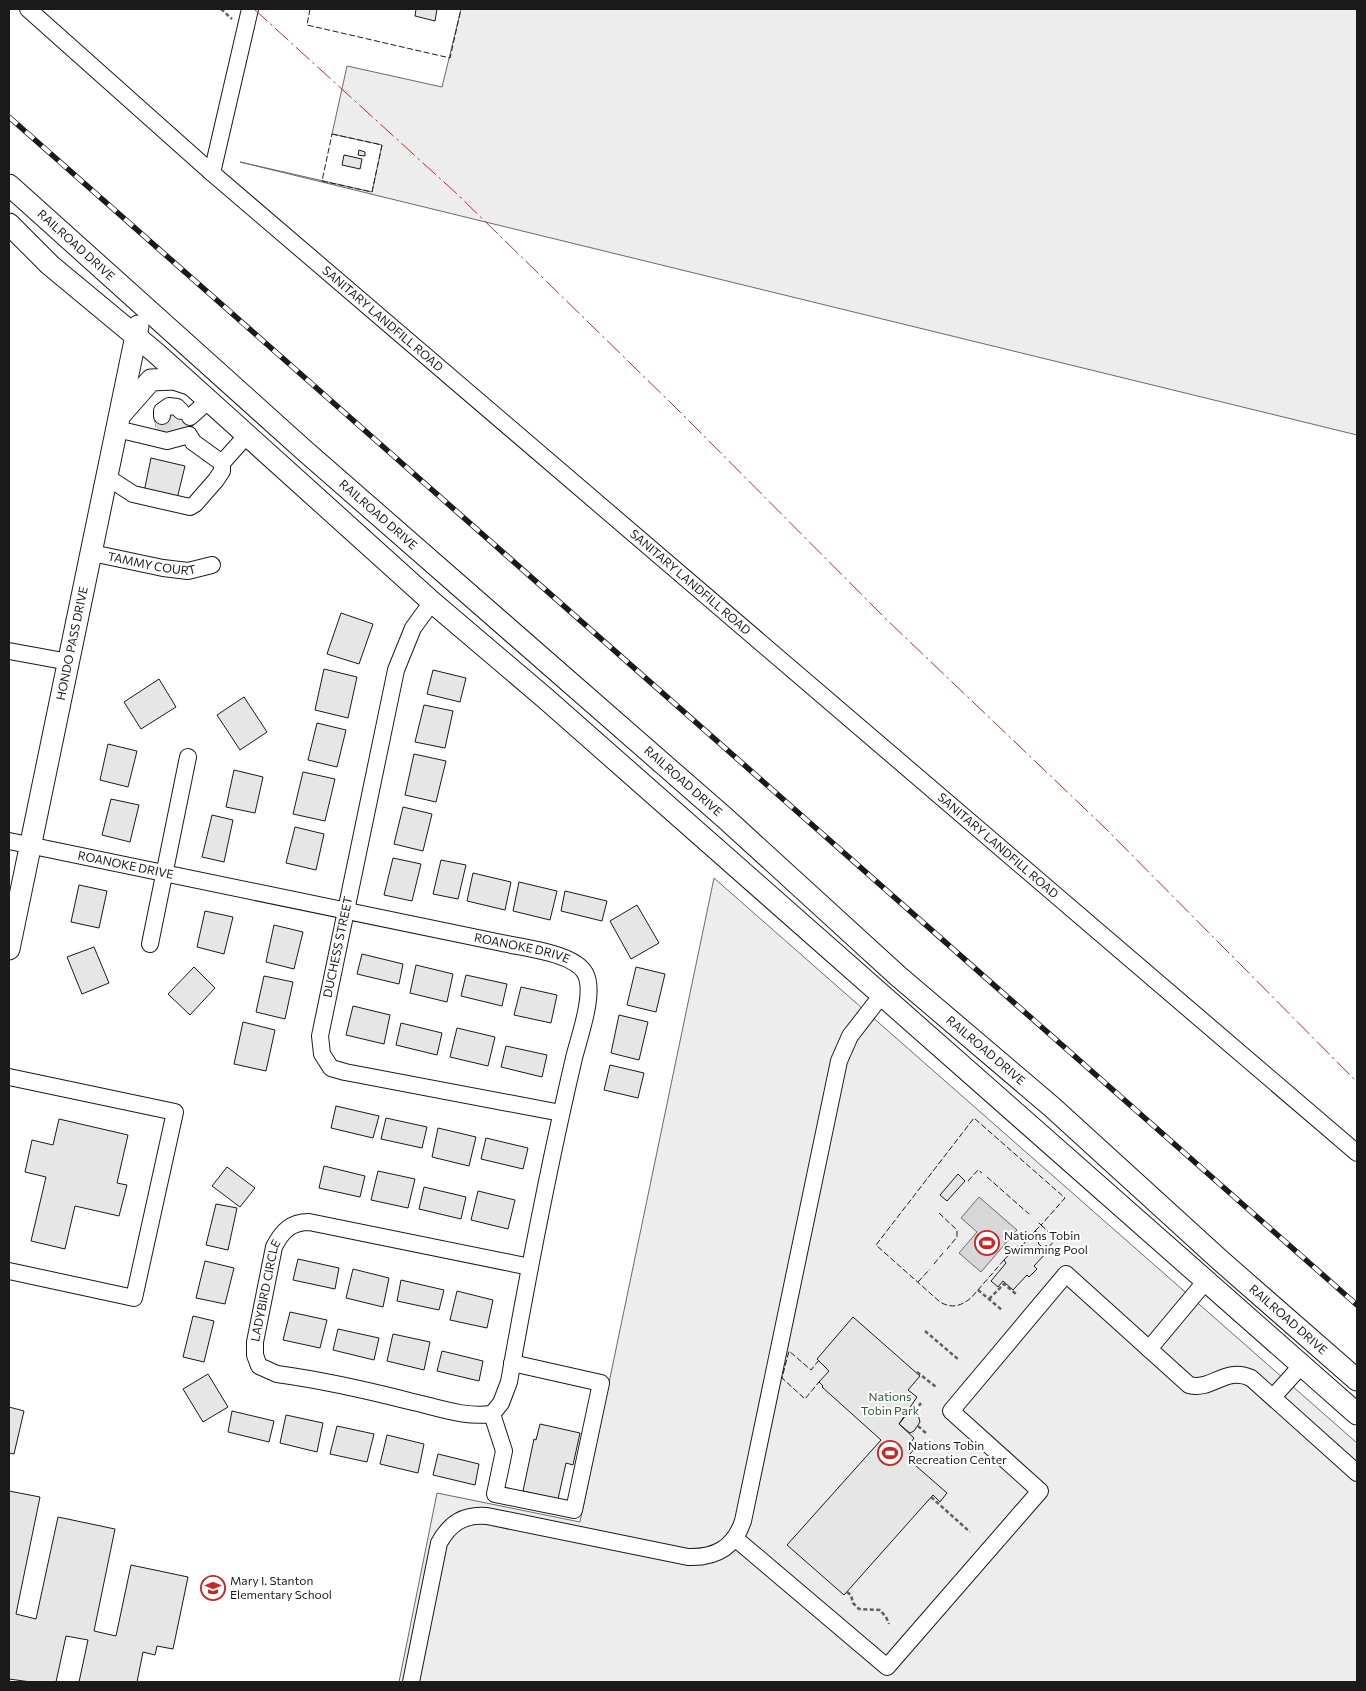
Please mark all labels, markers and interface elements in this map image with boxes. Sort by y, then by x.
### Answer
street label: RAILROAD DRIVE [35,206,118,283]
street label: SANITARY LANDFILL ROAD [320,263,447,374]
street label: RAILROAD DRIVE [337,476,421,552]
street label: SANITARY LANDFILL ROAD [628,526,754,637]
street label: TAMMY COURT [107,549,198,577]
street label: HONDO PASS DRIVE [53,585,90,702]
street label: RAILROAD DRIVE [642,743,726,818]
street label: SANITARY LANDFILL ROAD [935,789,1062,901]
street label: ROANOKE DRIVE [77,847,175,881]
street label: DUCHESS STREET [319,895,355,999]
street label: ROANOKE DRIVE [473,929,572,965]
street label: RAILROAD DRIVE [944,1012,1028,1087]
place label: Nations Tobin Swimming Pool [1004,1228,1088,1256]
sports icon: Nations Tobin Swimming Pool [974,1230,1000,1256]
street label: LADYBIRD CIRCLE [247,1237,283,1343]
street label: RAILROAD DRIVE [1247,1281,1331,1357]
park label: Nations Tobin Park [861,1389,920,1417]
place label: Nations Tobin Recreation Center [908,1438,1007,1466]
sports icon: Nations Tobin Recreation Center [877,1440,903,1466]
place label: Mary I. Stanton Elementary School [230,1573,332,1601]
school or university icon: Mary I. Stanton Elementary School [200,1575,226,1601]

